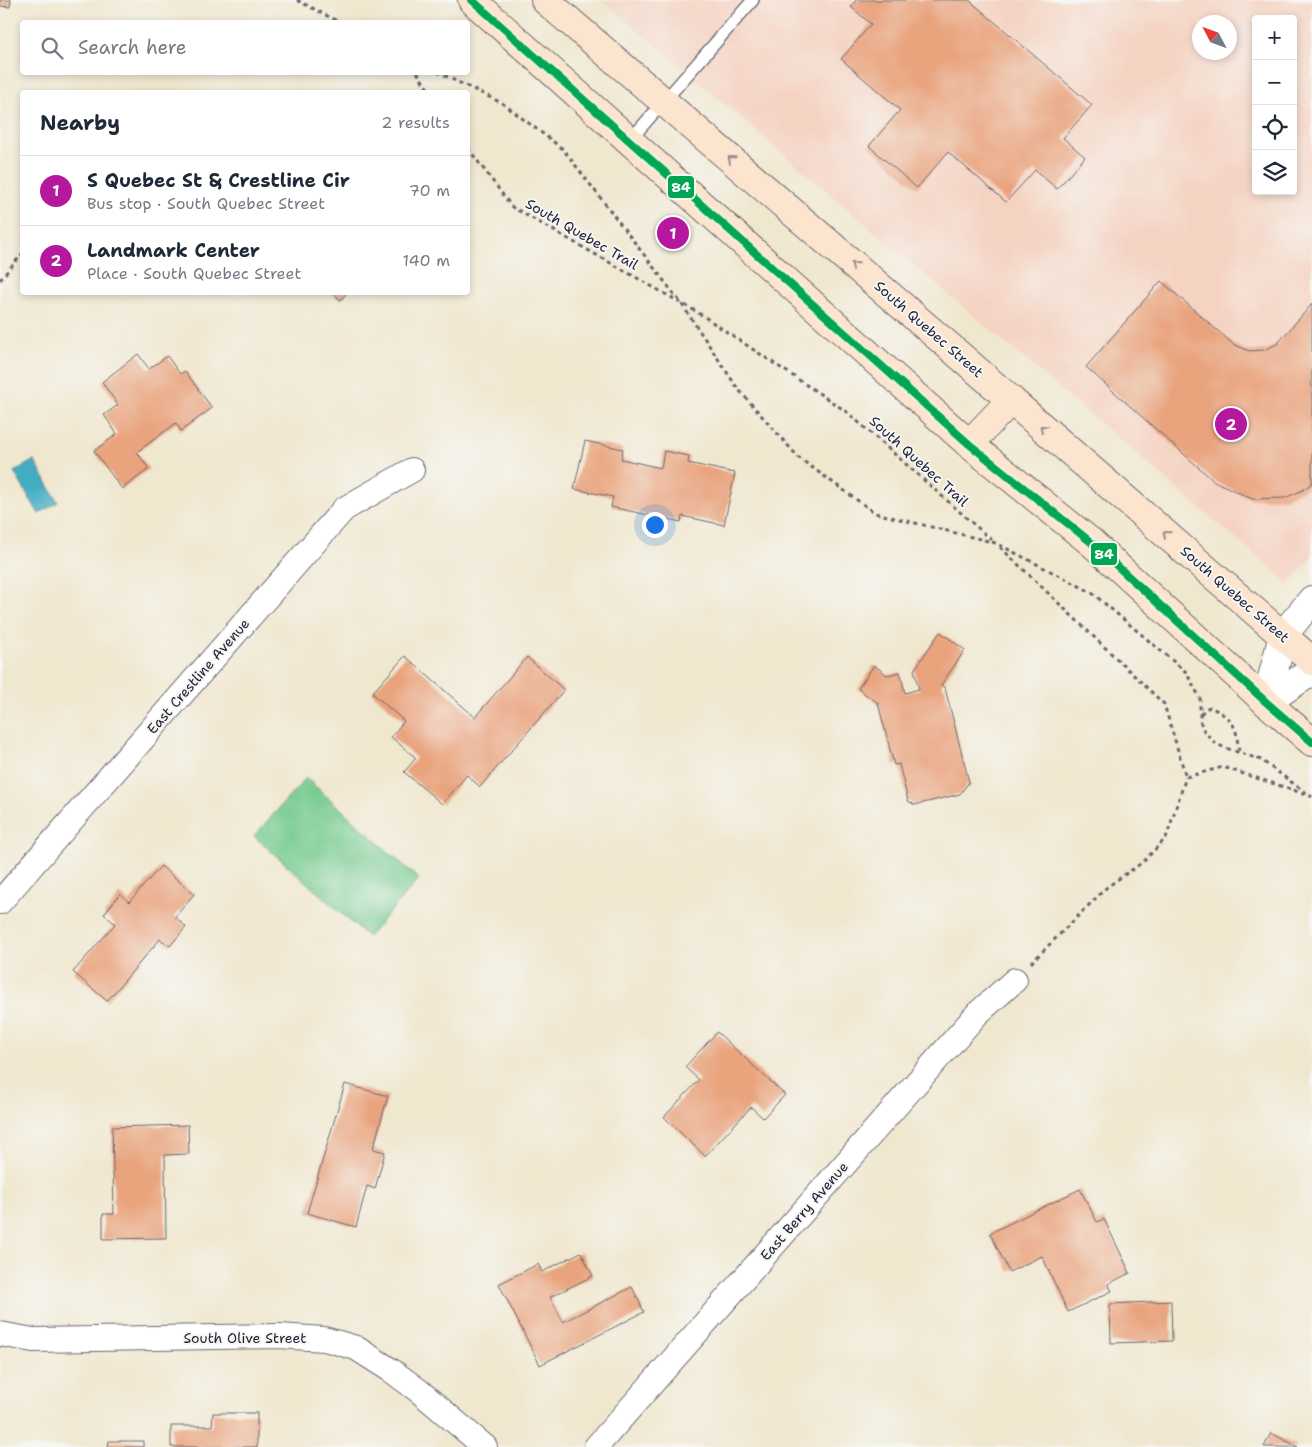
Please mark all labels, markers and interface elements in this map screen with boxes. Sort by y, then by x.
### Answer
north arrow [1192,15,1237,60]
map controls [1252,15,1297,195]
button: + [1252,15,1297,60]
search box [20,20,470,75]
icon: search [38,34,66,62]
text: Search here [78,35,187,60]
button: − [1252,60,1297,105]
button: locate [1252,105,1297,150]
text: Nearby [40,109,120,137]
text: 2 results [381,112,450,133]
button: layers [1252,150,1297,195]
one-way arrow [727,156,736,165]
text: S Quebec St & Crestline Cir [87,168,350,193]
line badge: 84 [667,175,695,199]
text: 84 [671,178,691,196]
text: 1 [52,180,60,201]
text: 70 m [409,180,450,201]
text: Bus stop · South Quebec Street [87,193,325,214]
street label: South Quebec Trail [522,194,642,274]
pin: 1 [657,214,689,252]
text: Landmark Center [87,238,260,263]
text: 2 [50,250,62,271]
text: 140 m [403,250,450,271]
one-way arrow [851,262,860,270]
text: Place · South Quebec Street [87,263,301,284]
street label: South Quebec Street [871,277,987,381]
pin: 2 [1215,405,1247,443]
street label: South Quebec Trail [866,412,973,511]
one-way arrow [1040,425,1049,434]
your location [642,512,668,538]
one-way arrow [1163,531,1172,540]
line badge: 84 [1090,542,1118,566]
street label: South Quebec Street [1177,542,1293,646]
text: 84 [1094,545,1114,563]
street label: East Crestline Avenue [143,614,253,738]
street label: East Berry Avenue [756,1158,852,1264]
street label: South Olive Street [184,1329,306,1347]

